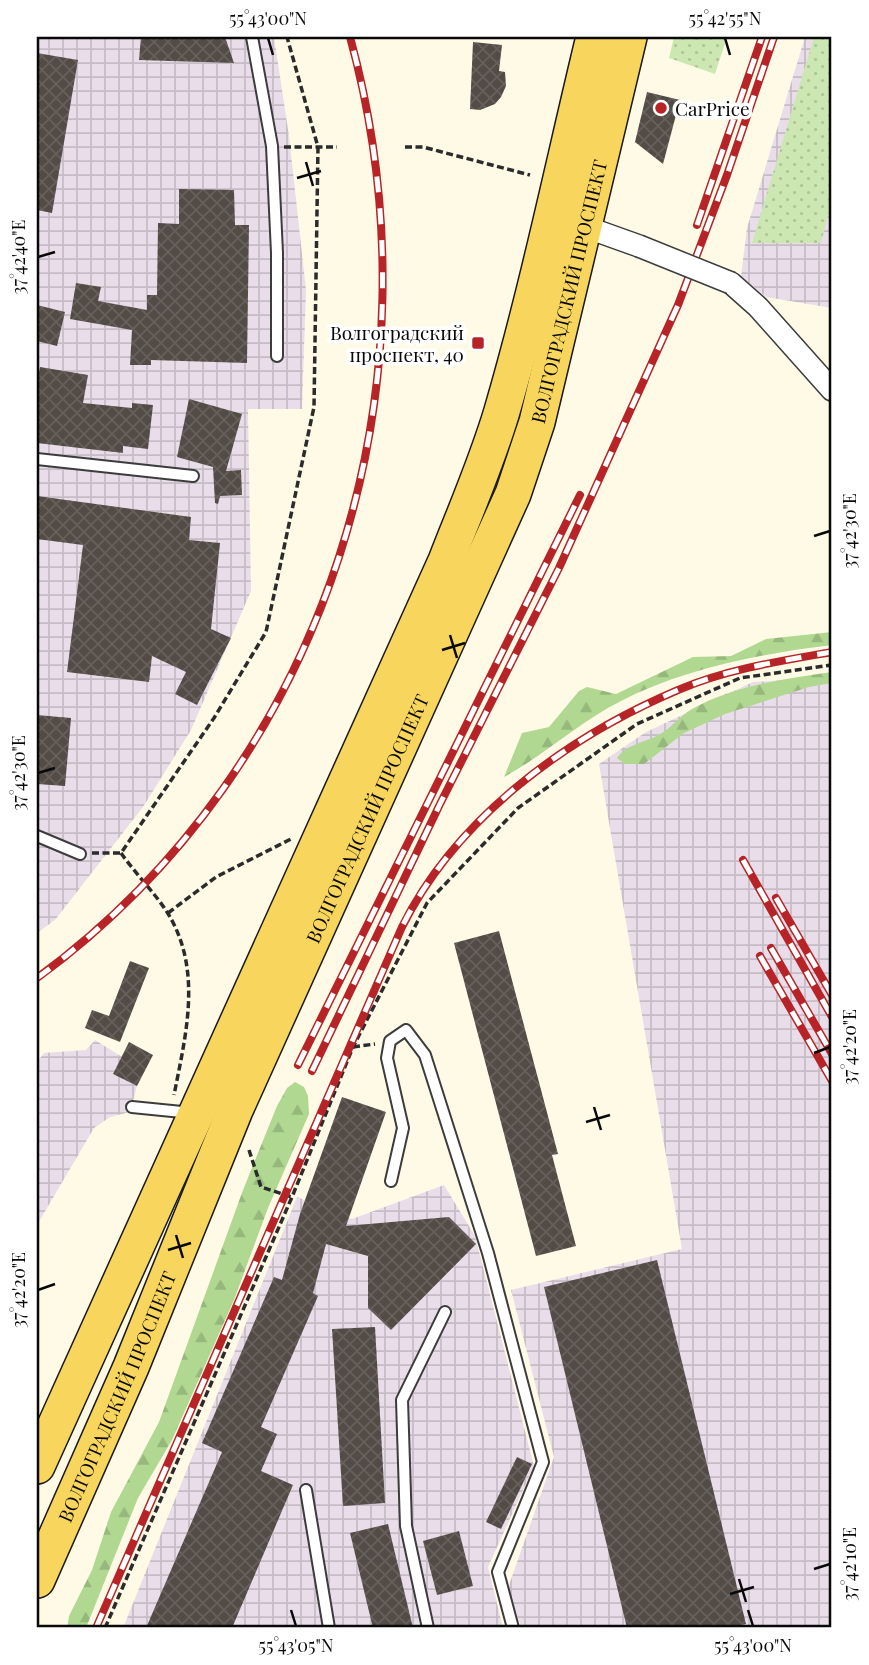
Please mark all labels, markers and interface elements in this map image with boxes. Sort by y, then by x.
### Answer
text: 55°43'00"N [229,6,307,30]
text: 55°42'55"N [689,6,762,30]
place label: CarPrice [675,95,750,121]
marker: CarPrice [653,100,669,116]
street label: ВОЛГОГРАДСКИЙ ПРОСПЕКТ [524,157,612,426]
text: 37°42'40"E [6,220,30,294]
place label: Волгоградский проспект, 40 [330,319,464,367]
marker: Волгоградский проспект, 40 [470,335,486,351]
text: 37°42'30"E [837,493,861,569]
street label: ВОЛГОГРАДСКИЙ ПРОСПЕКТ [299,690,434,947]
text: 37°42'30"E [6,735,30,811]
text: 37°42'20"E [837,1009,861,1085]
text: 37°42'20"E [6,1252,30,1328]
street label: ВОЛГОГРАДСКИЙ ПРОСПЕКТ [51,1267,182,1526]
text: 37°42'10"E [837,1527,861,1601]
text: 55°43'05"N [259,1633,334,1657]
text: 55°43'00"N [714,1633,792,1657]

